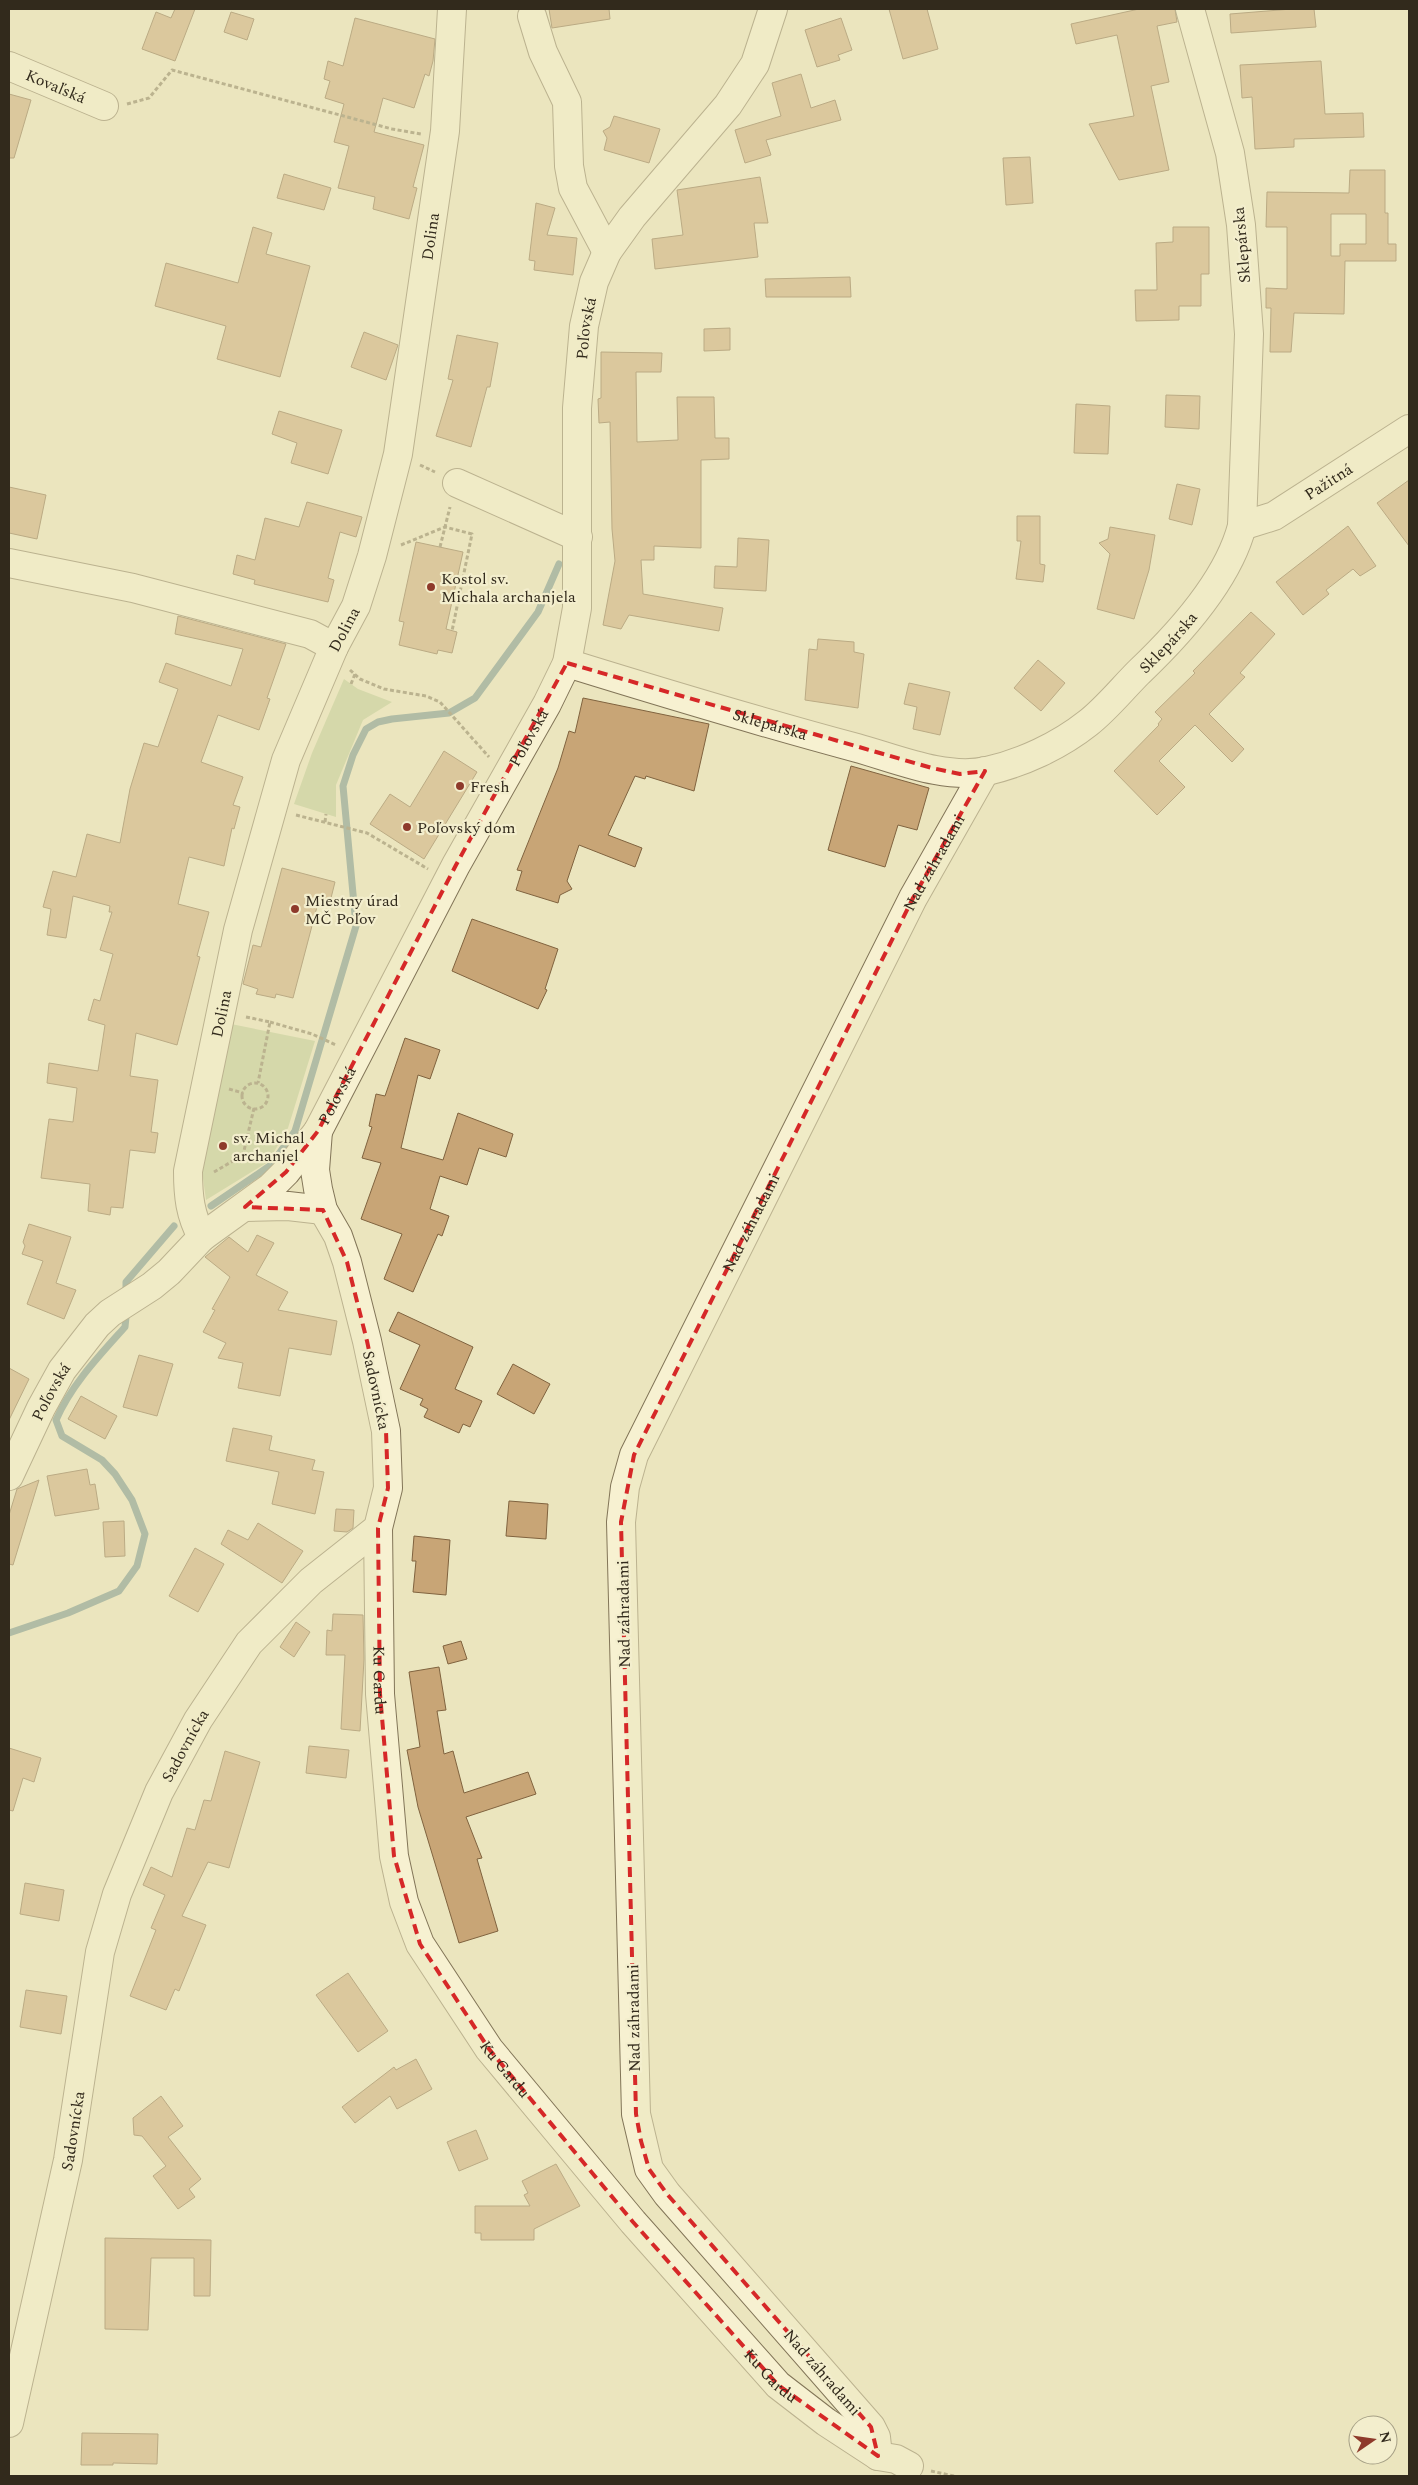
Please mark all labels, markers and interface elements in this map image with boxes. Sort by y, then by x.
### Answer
street label: Kovaľská [22,63,90,110]
street label: Sklepárska [1227,206,1257,284]
street label: Dolina [415,211,446,262]
street label: Poľovská [570,295,603,361]
street label: Pažitná [1300,457,1358,506]
place label: Kostol sv. Michala archanjela [441,567,576,609]
marker: Kostol sv. Michala archanjela [425,581,437,593]
street label: Dolina [323,603,366,656]
street label: Sklepárska [1134,607,1204,679]
street label: Sklepárska [730,703,810,747]
street label: Poľovská [503,704,555,771]
place label: Fresh [470,775,510,799]
marker: Fresh [454,780,466,792]
street label: Nad záhradami [897,810,971,915]
place label: Poľovský dom [417,816,516,840]
marker: Poľovský dom [401,821,413,833]
place label: Miestny úrad MČ Poľov [305,889,399,931]
marker: Miestny úrad MČ Poľov [289,903,301,915]
street label: Dolina [205,988,238,1040]
street label: Poľovská [312,1062,363,1129]
place label: sv. Michal archanjel [233,1126,305,1168]
marker: sv. Michal archanjel [217,1140,229,1152]
street label: Nad záhradami [716,1169,786,1277]
street label: Sadovnícka [356,1348,396,1432]
street label: Poľovská [26,1358,77,1425]
street label: Nad záhradami [611,1560,637,1668]
street label: Ku Gardu [366,1646,393,1715]
street label: Sadovnícka [156,1704,215,1787]
street label: Nad záhradami [621,1964,647,2072]
street label: Ku Gardu [473,2036,536,2103]
street label: Sadovnícka [55,2089,91,2173]
street label: Nad záhradami [778,2324,867,2421]
street label: Ku Gardu [738,2344,803,2409]
north arrow [1348,2415,1398,2465]
text: N [1374,2429,1397,2445]

